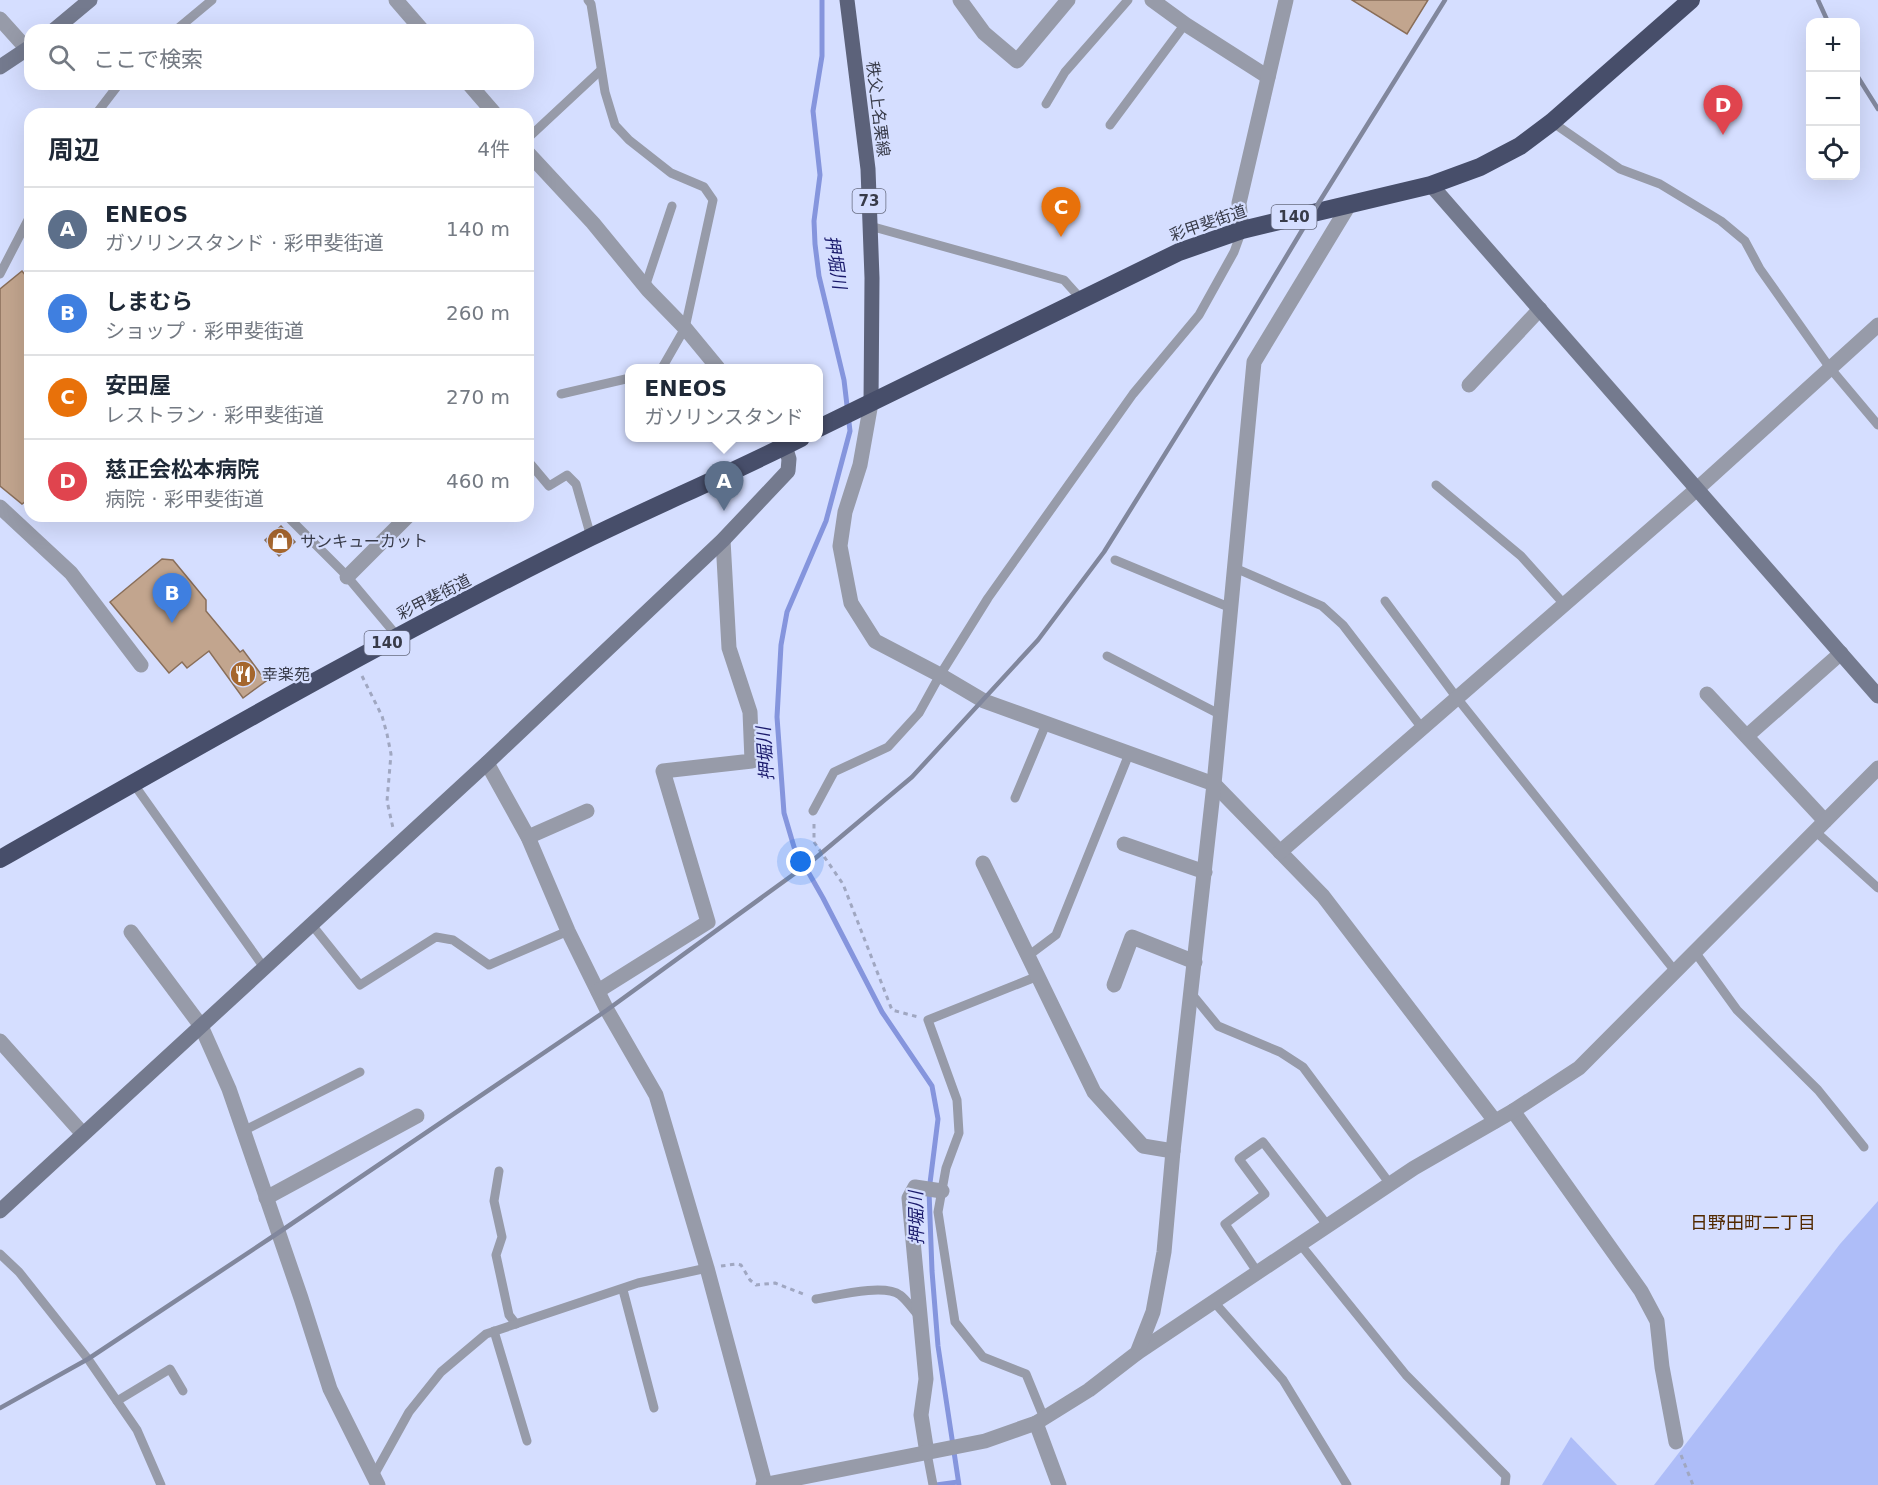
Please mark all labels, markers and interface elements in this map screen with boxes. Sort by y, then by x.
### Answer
map controls [1806,18,1860,180]
button: + [1806,18,1860,72]
search box [24,24,534,90]
icon: search [45,41,78,74]
text: ここで検索 [93,47,203,72]
street label: 秩父上名栗線 [863,60,893,158]
button: − [1806,72,1860,126]
pin: D [1704,86,1742,135]
button: locate [1806,126,1860,180]
text: 周辺 [48,135,100,165]
text: 4件 [477,137,510,161]
pin: C [1042,188,1080,237]
road number: 73 [852,189,886,213]
street label: 彩甲斐街道 [1167,201,1249,245]
text: ENEOS [105,202,188,227]
road number: 140 [1272,205,1316,229]
text: A [60,217,75,241]
text: 140 m [446,217,510,241]
text: ガソリンスタンド · 彩甲斐街道 [105,231,384,255]
water label: 押堀川 [821,234,851,292]
text: しまむら [105,289,193,314]
text: B [60,301,75,325]
text: 260 m [446,301,510,325]
text: ショップ · 彩甲斐街道 [105,319,304,343]
popup [625,364,823,442]
text: 安田屋 [105,373,171,398]
text: ENEOS [644,376,727,401]
text: C [60,385,75,409]
text: 270 m [446,385,510,409]
text: レストラン · 彩甲斐街道 [105,403,324,427]
text: ガソリンスタンド [644,405,804,429]
text: 慈正会松本病院 [105,457,259,482]
pin: A [704,462,744,511]
text: D [59,469,76,493]
text: 460 m [446,469,510,493]
text: 病院 · 彩甲斐街道 [105,487,264,511]
shop icon: サンキューカット [265,526,295,556]
place label: サンキューカット [300,532,428,551]
street label: 彩甲斐街道 [394,570,474,624]
pin: B [152,574,192,623]
road number: 140 [364,631,410,655]
restaurant icon: 幸楽苑 [228,659,258,689]
place label: 幸楽苑 [262,665,310,684]
water label: 押堀川 [753,724,777,782]
your location [786,847,815,876]
water label: 押堀川 [905,1189,927,1245]
district label: 日野田町二丁目 [1690,1212,1816,1233]

